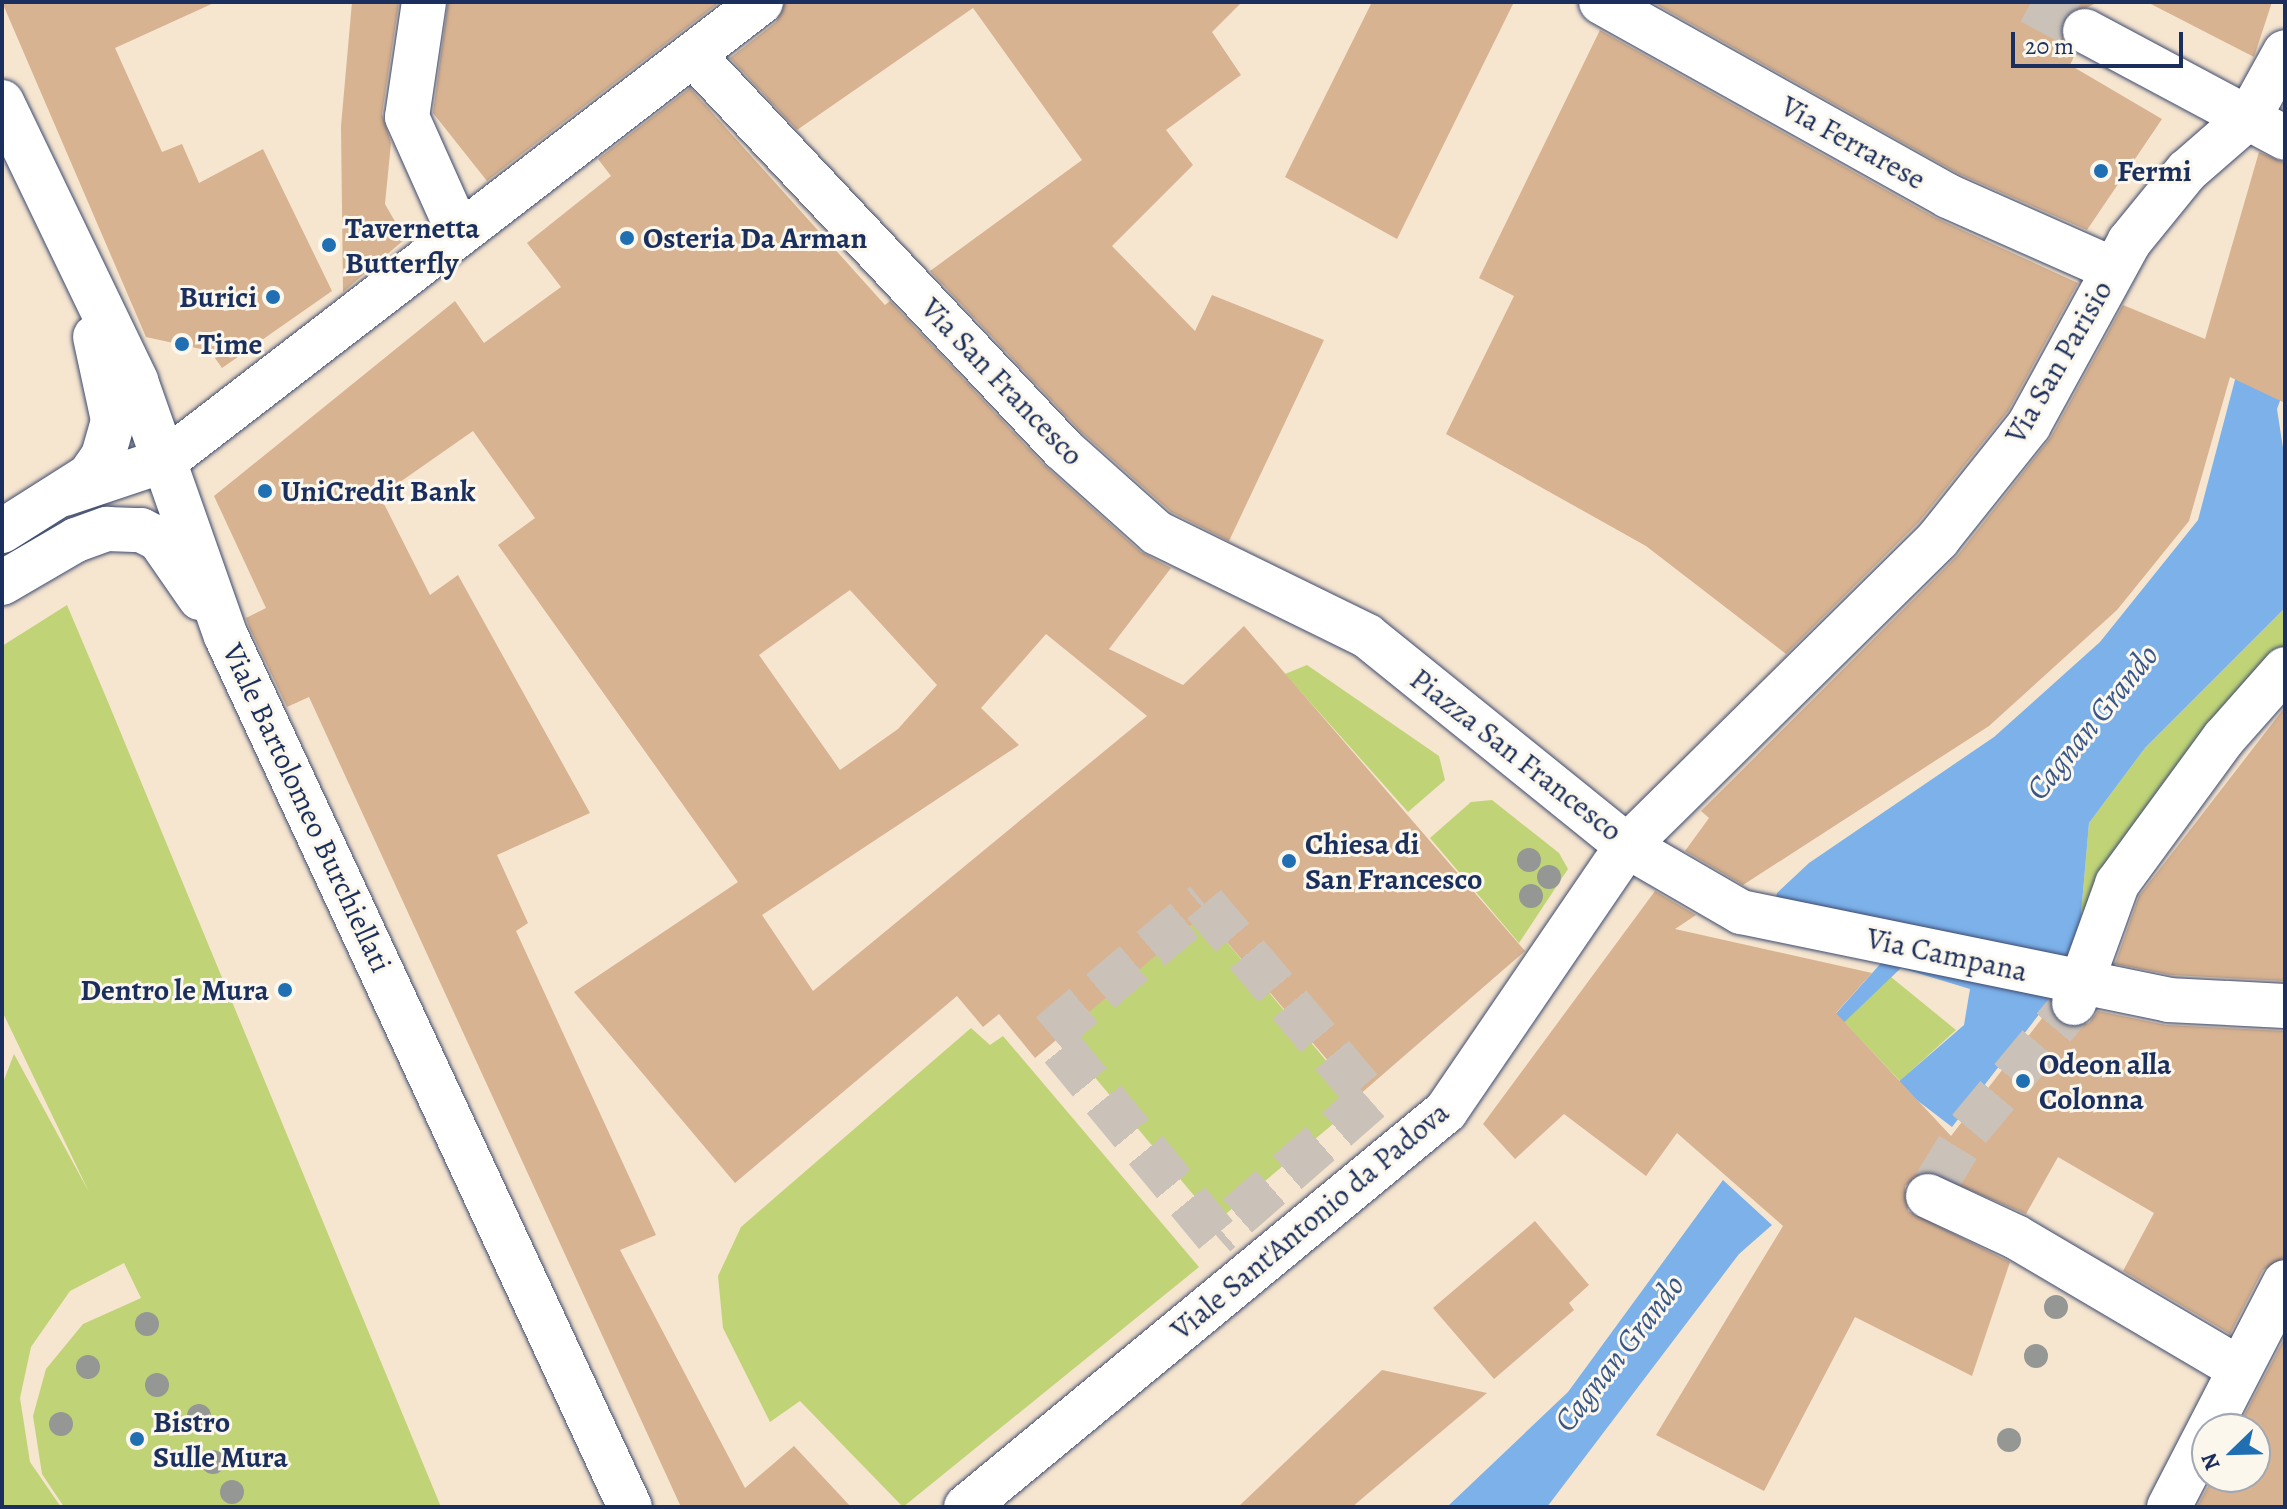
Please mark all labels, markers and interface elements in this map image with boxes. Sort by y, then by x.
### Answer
scale bar [2015,16,2187,66]
text: 20 m [2025,30,2074,62]
street label: Via Ferrarese [1774,89,1932,197]
place label: Fermi [2117,153,2192,189]
marker: Fermi [2092,162,2110,180]
place label: Tavernetta Butterfly [345,210,480,280]
place label: Osteria Da Arman [643,220,867,256]
marker: Osteria Da Arman [618,229,636,247]
marker: Tavernetta Butterfly [320,236,338,254]
street label: Via San Parisio [1998,274,2120,450]
place label: Burici [179,279,257,315]
marker: Burici [264,288,282,306]
street label: Via San Francesco [913,291,1091,473]
place label: Time [198,326,262,362]
marker: Time [173,335,191,353]
place label: UniCredit Bank [281,473,475,509]
marker: UniCredit Bank [256,482,274,500]
water label: Cagnan Grando [2018,637,2166,807]
street label: Viale Bartolomeo Burchiellati [215,638,399,978]
street label: Piazza San Francesco [1403,661,1629,849]
place label: Chiesa di San Francesco [1305,826,1483,896]
marker: Chiesa di San Francesco [1280,852,1298,870]
street label: Via Campana [1863,920,2031,990]
place label: Dentro le Mura [80,972,269,1008]
marker: Dentro le Mura [276,981,294,999]
place label: Odeon alla Colonna [2039,1046,2171,1116]
marker: Odeon alla Colonna [2014,1072,2032,1090]
street label: Viale Sant'Antonio da Padova [1164,1094,1456,1348]
water label: Cagnan Grando [1546,1267,1692,1439]
place label: Bistro Sulle Mura [153,1404,288,1474]
north arrow [2191,1413,2271,1493]
marker: Bistro Sulle Mura [128,1430,146,1448]
text: N [2194,1448,2228,1475]

